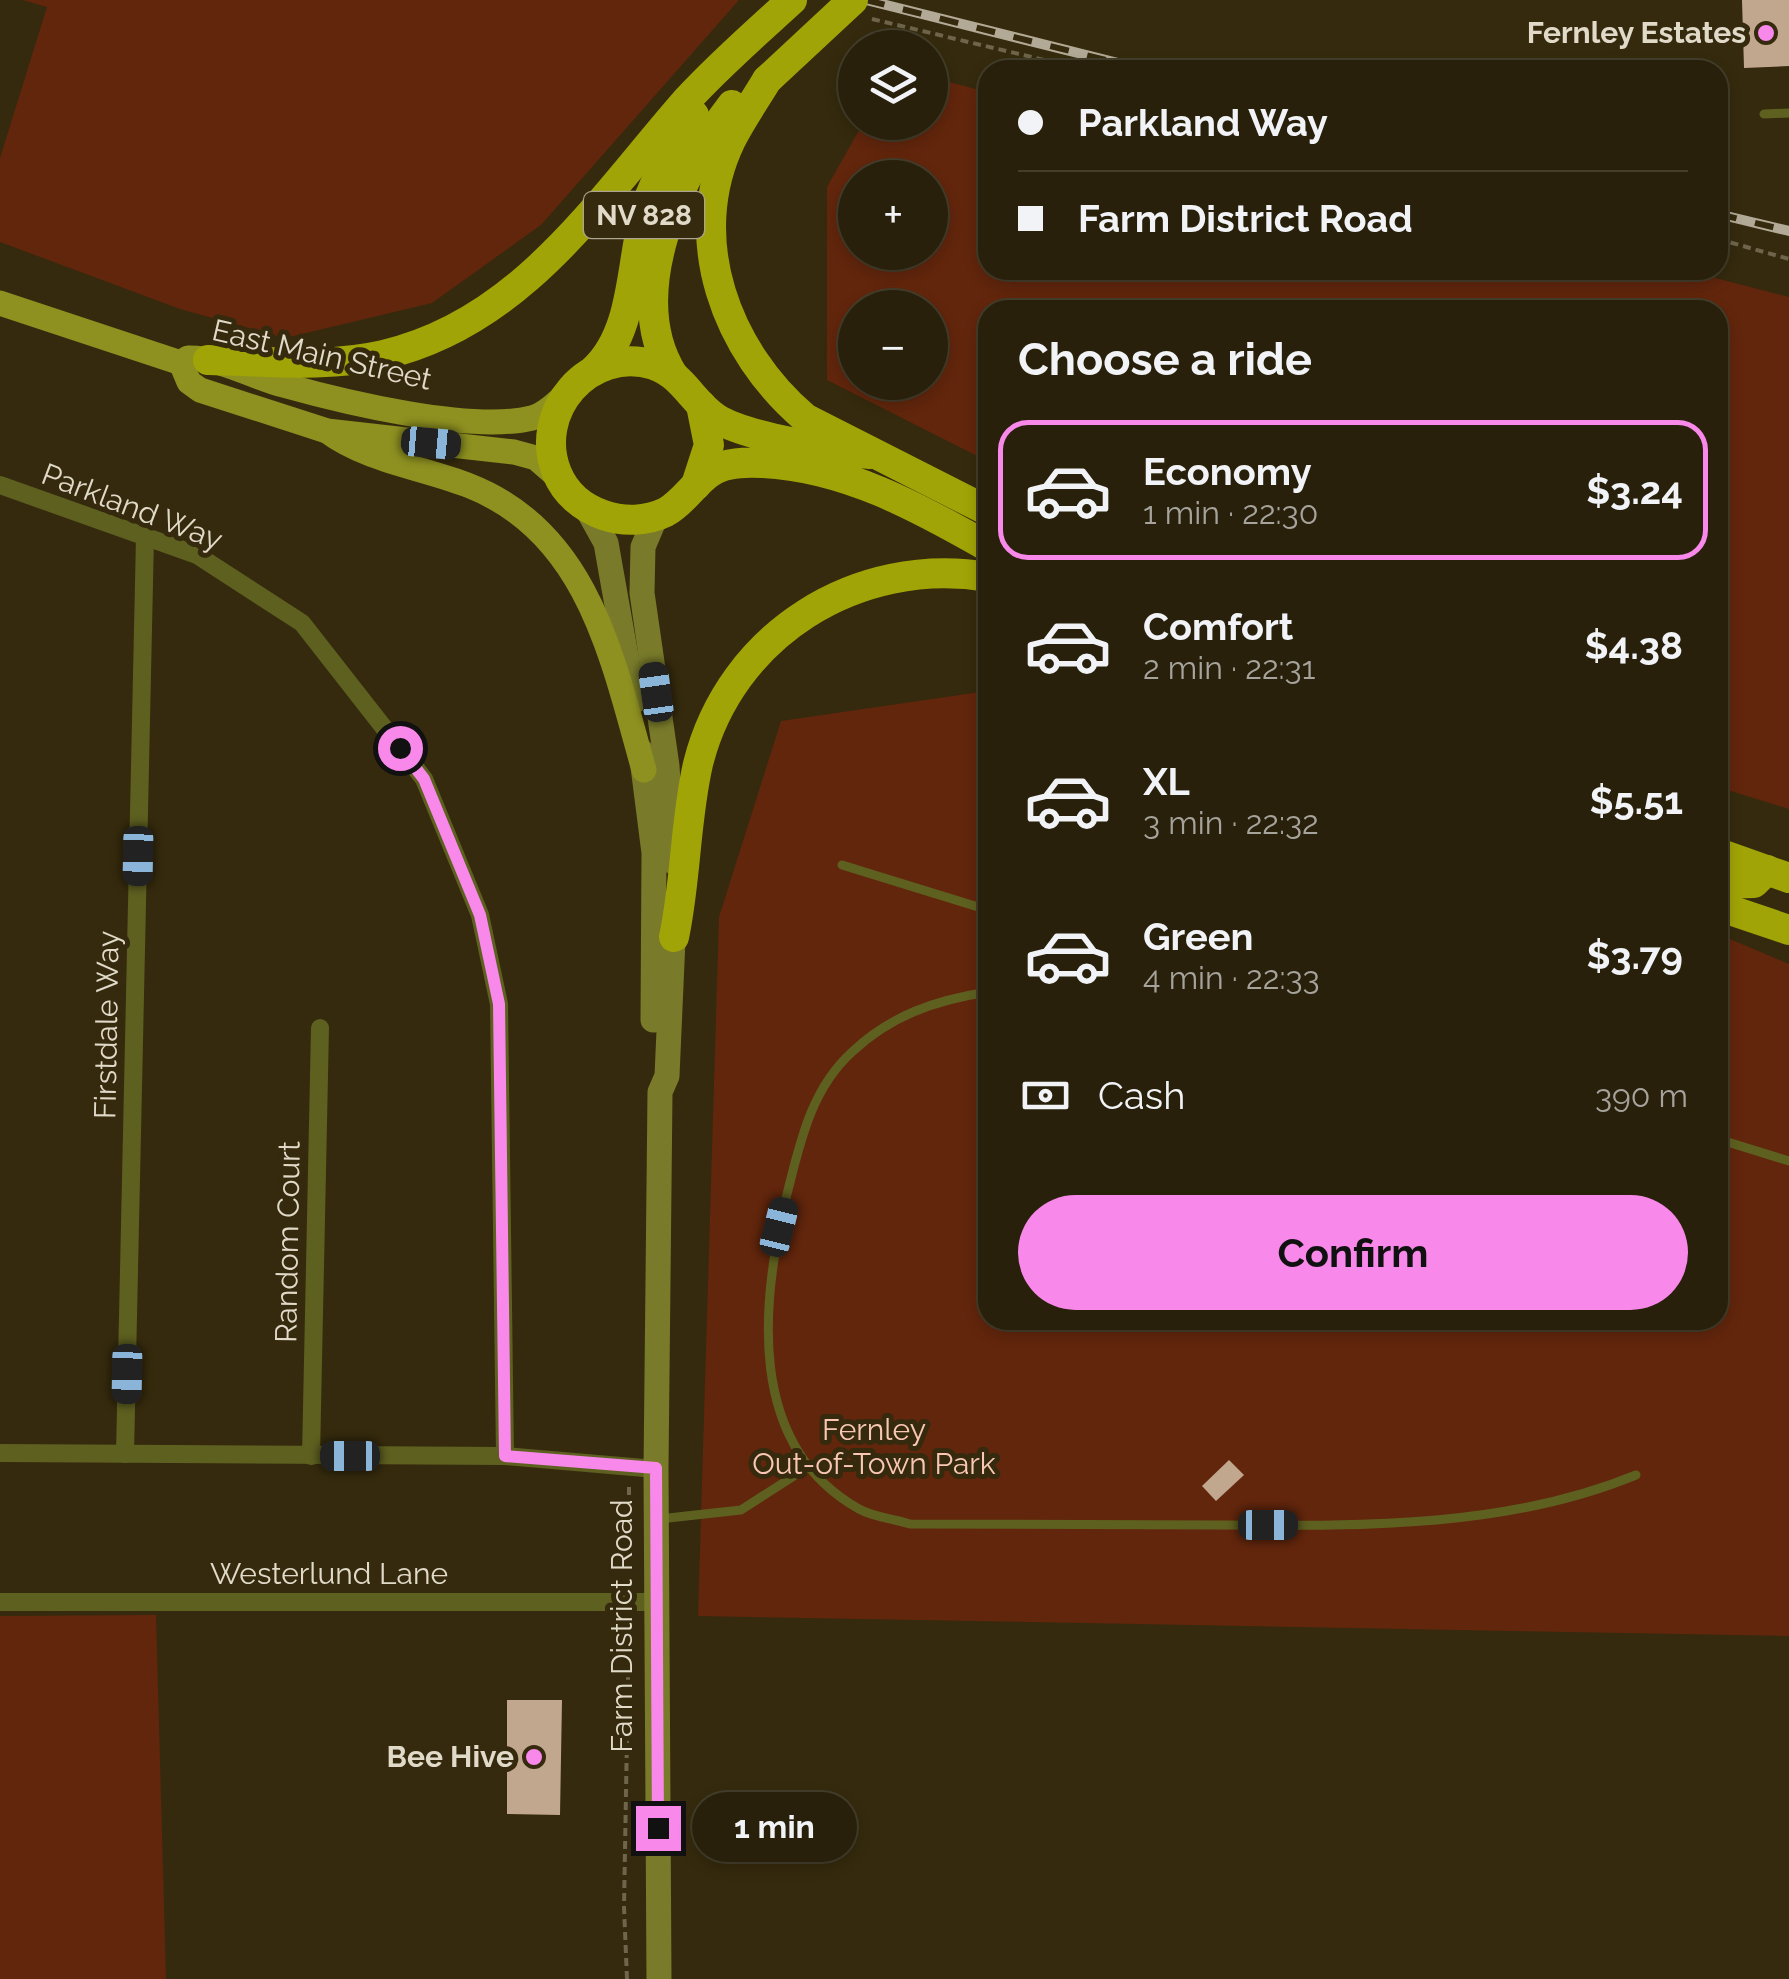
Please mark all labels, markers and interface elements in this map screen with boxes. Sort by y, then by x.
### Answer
place label: Fernley Estates [1527,15,1746,50]
marker: Fernley Estates [1755,22,1777,44]
map controls [838,30,948,400]
button: layers [838,30,948,140]
text: Parkland Way [1078,100,1328,145]
button: + [838,160,948,270]
road number: NV 828 [584,192,704,238]
text: Farm District Road [1078,196,1413,241]
button: − [838,290,948,400]
street label: East Main Street [209,312,435,397]
text: Choose a ride [1018,333,1312,386]
car [400,425,462,461]
icon: car [1023,445,1113,535]
text: Economy [1143,449,1312,494]
street label: Parkland Way [37,456,227,557]
text: $3.24 [1586,468,1683,513]
text: 1 min · 22:30 [1143,494,1318,531]
icon: car [1023,600,1113,690]
text: Comfort [1143,604,1293,649]
text: $4.38 [1585,623,1683,668]
text: 2 min · 22:31 [1143,649,1315,686]
car [637,660,675,724]
route start [378,726,423,771]
icon: car [1023,755,1113,845]
text: XL [1143,759,1190,804]
text: $5.51 [1589,778,1683,823]
text: 3 min · 22:32 [1143,804,1319,841]
car [122,826,154,886]
icon: car [1023,910,1113,1000]
text: Green [1143,914,1253,959]
street label: Firstdale Way [87,931,126,1119]
text: $3.79 [1586,933,1683,978]
text: 4 min · 22:33 [1143,959,1320,996]
icon: cash [1018,1068,1073,1123]
text: Cash [1098,1073,1185,1118]
text: 390 m [1595,1077,1688,1114]
street label: Random Court [268,1141,307,1343]
car [757,1194,801,1260]
button: Confirm [1018,1195,1688,1310]
car [111,1344,143,1404]
park label: Fernley Out-of-Town Park [752,1412,996,1481]
car [320,1441,380,1471]
street label: Farm District Road [604,1499,639,1753]
car [1238,1510,1298,1540]
street label: Westerlund Lane [210,1556,448,1591]
place label: Bee Hive [387,1739,514,1774]
marker: Bee Hive [523,1746,545,1768]
callout: 1 min [693,1793,858,1863]
route end [636,1806,681,1851]
text: 1 min [734,1808,815,1845]

